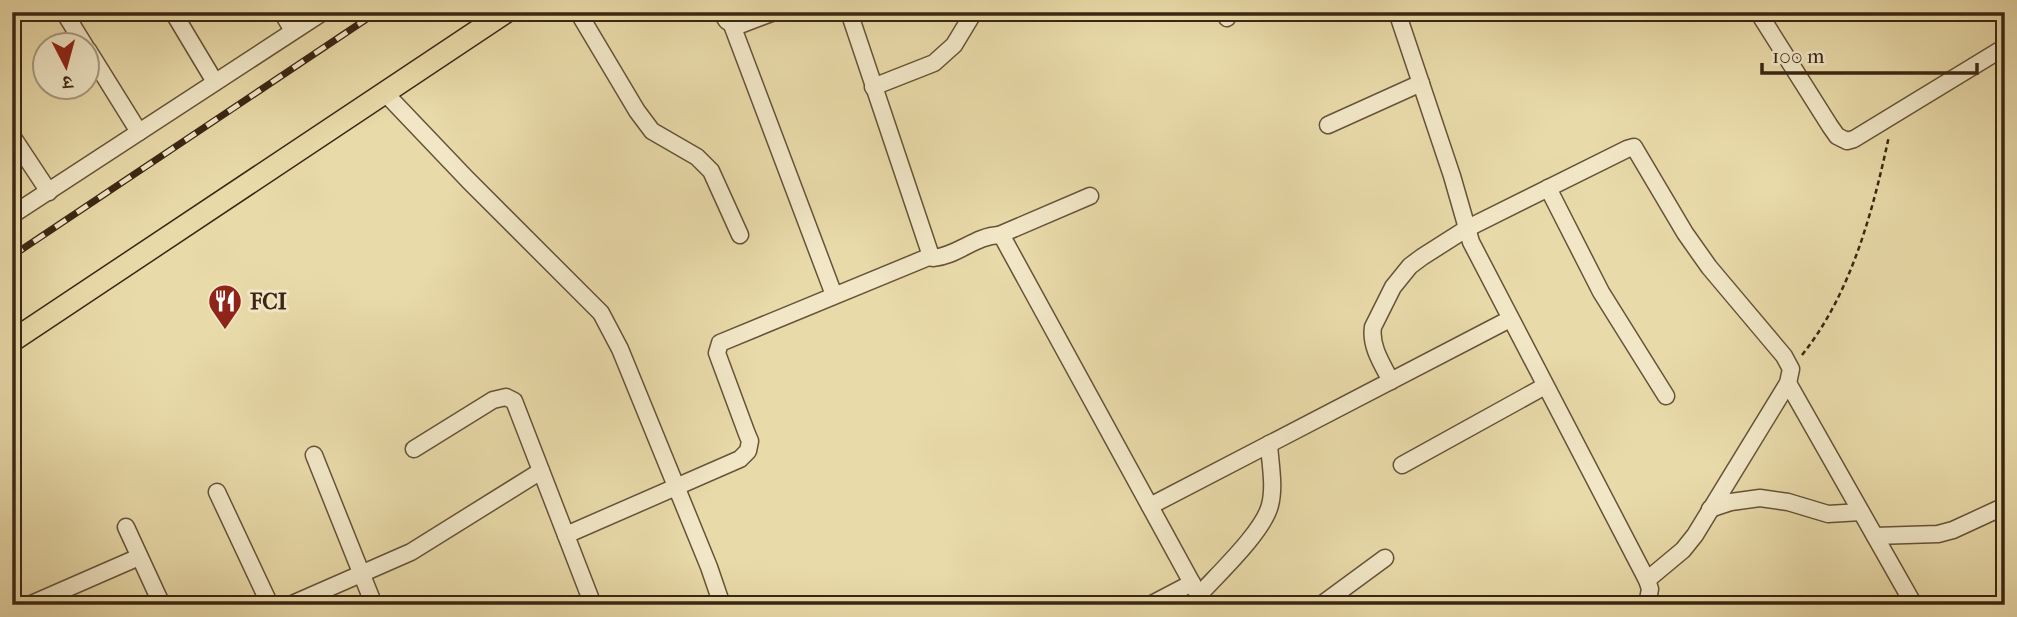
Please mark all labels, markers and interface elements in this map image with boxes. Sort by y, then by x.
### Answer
north arrow [32,32,102,102]
scale bar [1762,32,1977,76]
text: 100 m [1772,44,1825,68]
text: उ [60,70,76,93]
restaurant icon: FCI [206,282,244,331]
place label: FCI [249,288,287,315]

